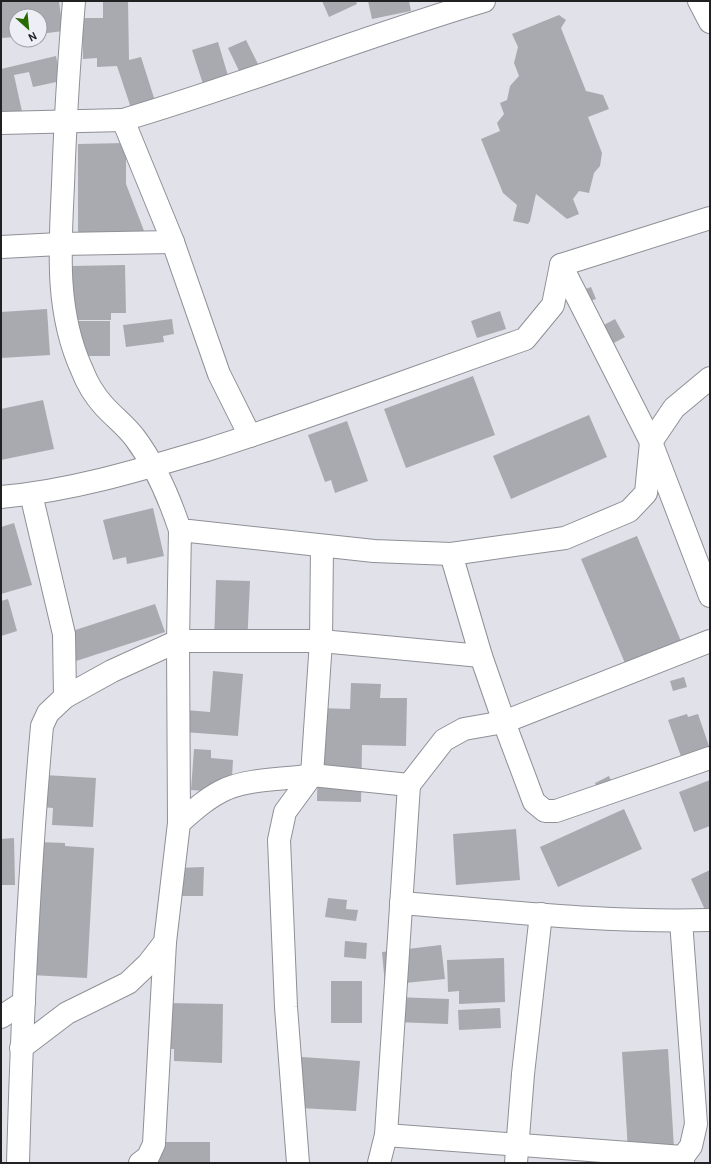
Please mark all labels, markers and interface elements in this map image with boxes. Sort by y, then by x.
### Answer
north arrow [8,8,48,48]
text: N [26,29,39,45]

